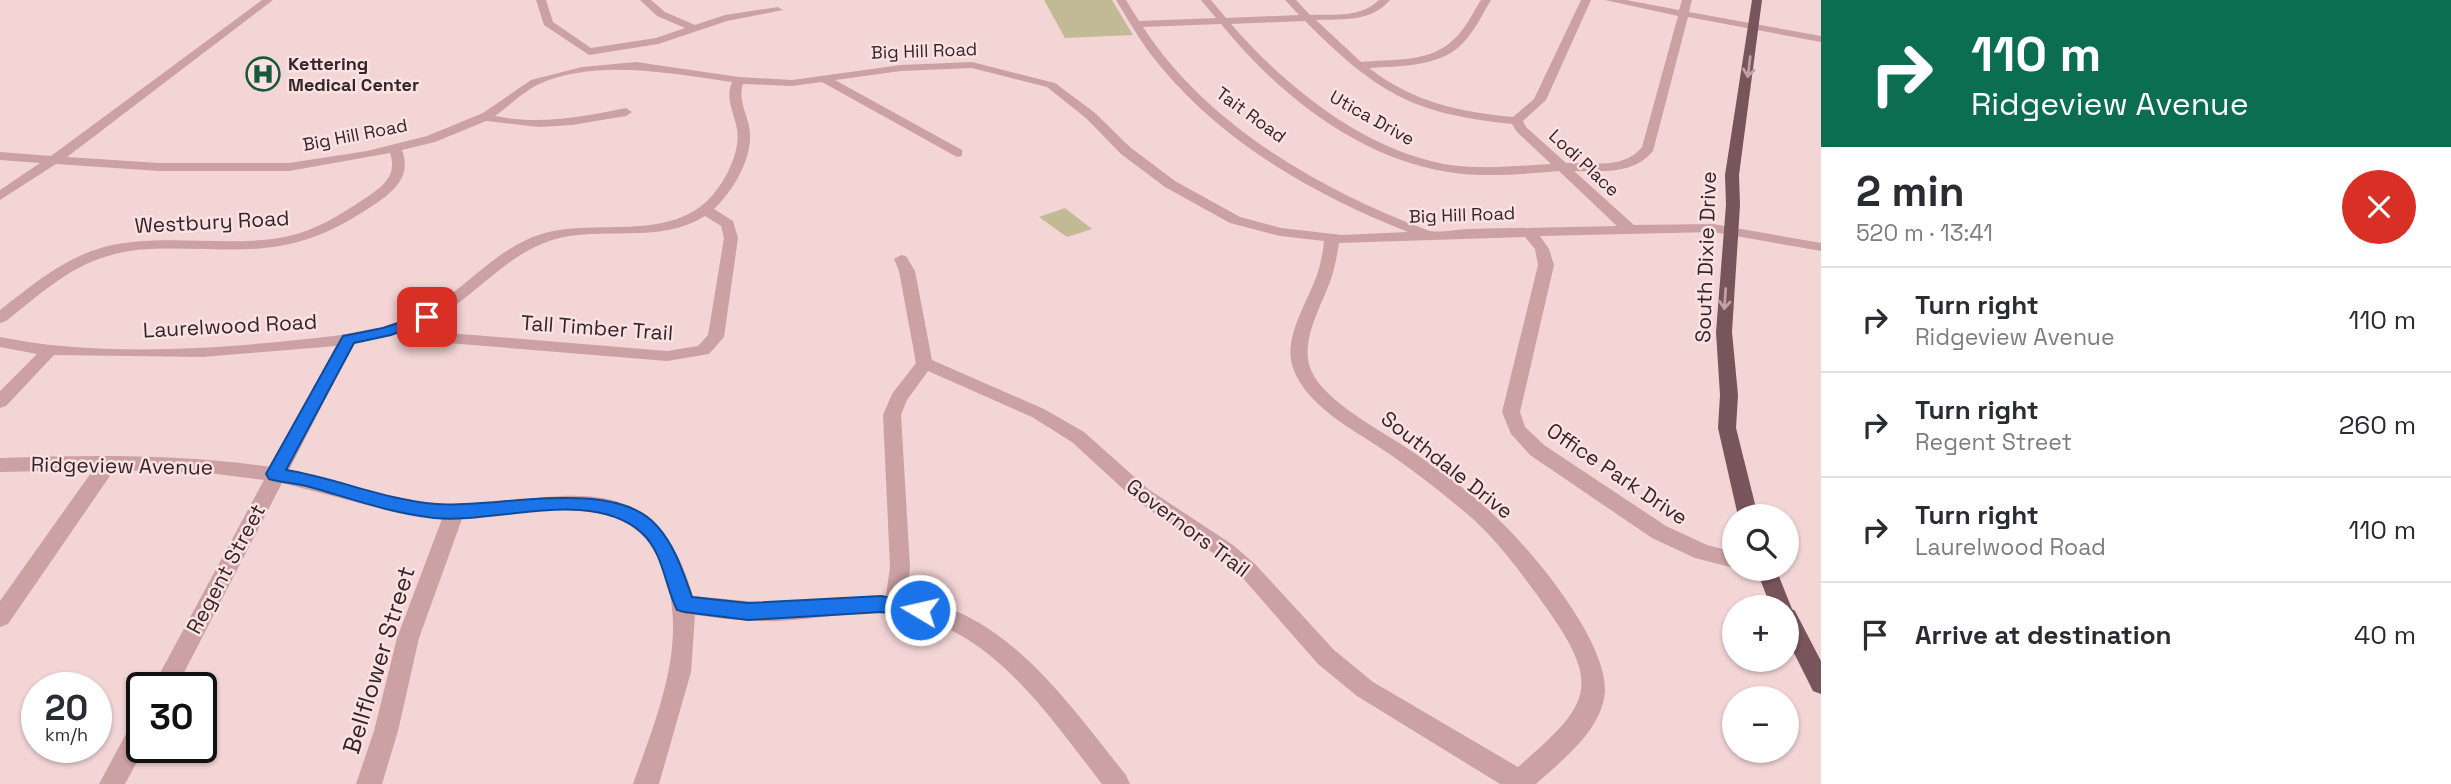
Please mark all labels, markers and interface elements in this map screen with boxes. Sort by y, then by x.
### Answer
text: 110 m [1971,23,2101,85]
icon: right [1856,28,1947,119]
street label: Big Hill Road [870,37,978,64]
place label: Kettering Medical Center [288,52,419,96]
hospital icon: Kettering Medical Center [244,55,282,93]
one-way arrow [1742,56,1755,78]
street label: Tait Road [1212,82,1291,148]
text: Ridgeview Avenue [1971,84,2249,124]
street label: Utica Drive [1326,85,1419,150]
street label: Big Hill Road [301,113,409,156]
street label: Lodi Place [1544,124,1624,201]
text: 2 min [1856,165,1965,218]
button: close [2342,170,2416,244]
street label: South Dixie Drive [1689,171,1722,343]
street label: Big Hill Road [1408,201,1516,228]
street label: Westbury Road [134,204,290,239]
text: 520 m · 13:41 [1856,218,1993,248]
pin [397,287,457,347]
one-way arrow [1718,287,1731,310]
text: Turn right [1915,288,2039,322]
icon: arrive [408,298,446,336]
icon: right [1856,301,1894,339]
text: 110 m [2349,303,2416,337]
street label: Laurelwood Road [142,307,318,344]
street label: Tall Timber Trail [520,309,674,346]
text: Ridgeview Avenue [1915,322,2115,352]
text: Turn right [1915,393,2039,427]
street label: Southdale Drive [1376,405,1519,525]
icon: right [1856,406,1894,444]
text: 260 m [2339,408,2416,442]
street label: Office Park Drive [1542,416,1693,531]
text: Regent Street [1915,427,2072,457]
street label: Ridgeview Avenue [31,450,213,481]
street label: Governors Trail [1121,472,1255,583]
text: Turn right [1915,498,2039,532]
street label: Regent Street [180,499,271,638]
map controls [1722,504,1799,763]
button: search [1722,504,1799,581]
icon: right [1856,511,1894,549]
text: 110 m [2349,513,2416,547]
text: Laurelwood Road [1915,532,2106,562]
street label: Bellflower Street [335,563,422,757]
position arrow [883,573,957,647]
button: + [1722,595,1799,672]
icon: arrive [1856,616,1894,654]
text: Arrive at destination [1915,618,2172,652]
text: 40 m [2354,618,2416,652]
speed limit sign: 30 [126,672,217,763]
text: 20 [45,686,88,730]
button: − [1722,686,1799,763]
text: km/h [45,723,88,746]

